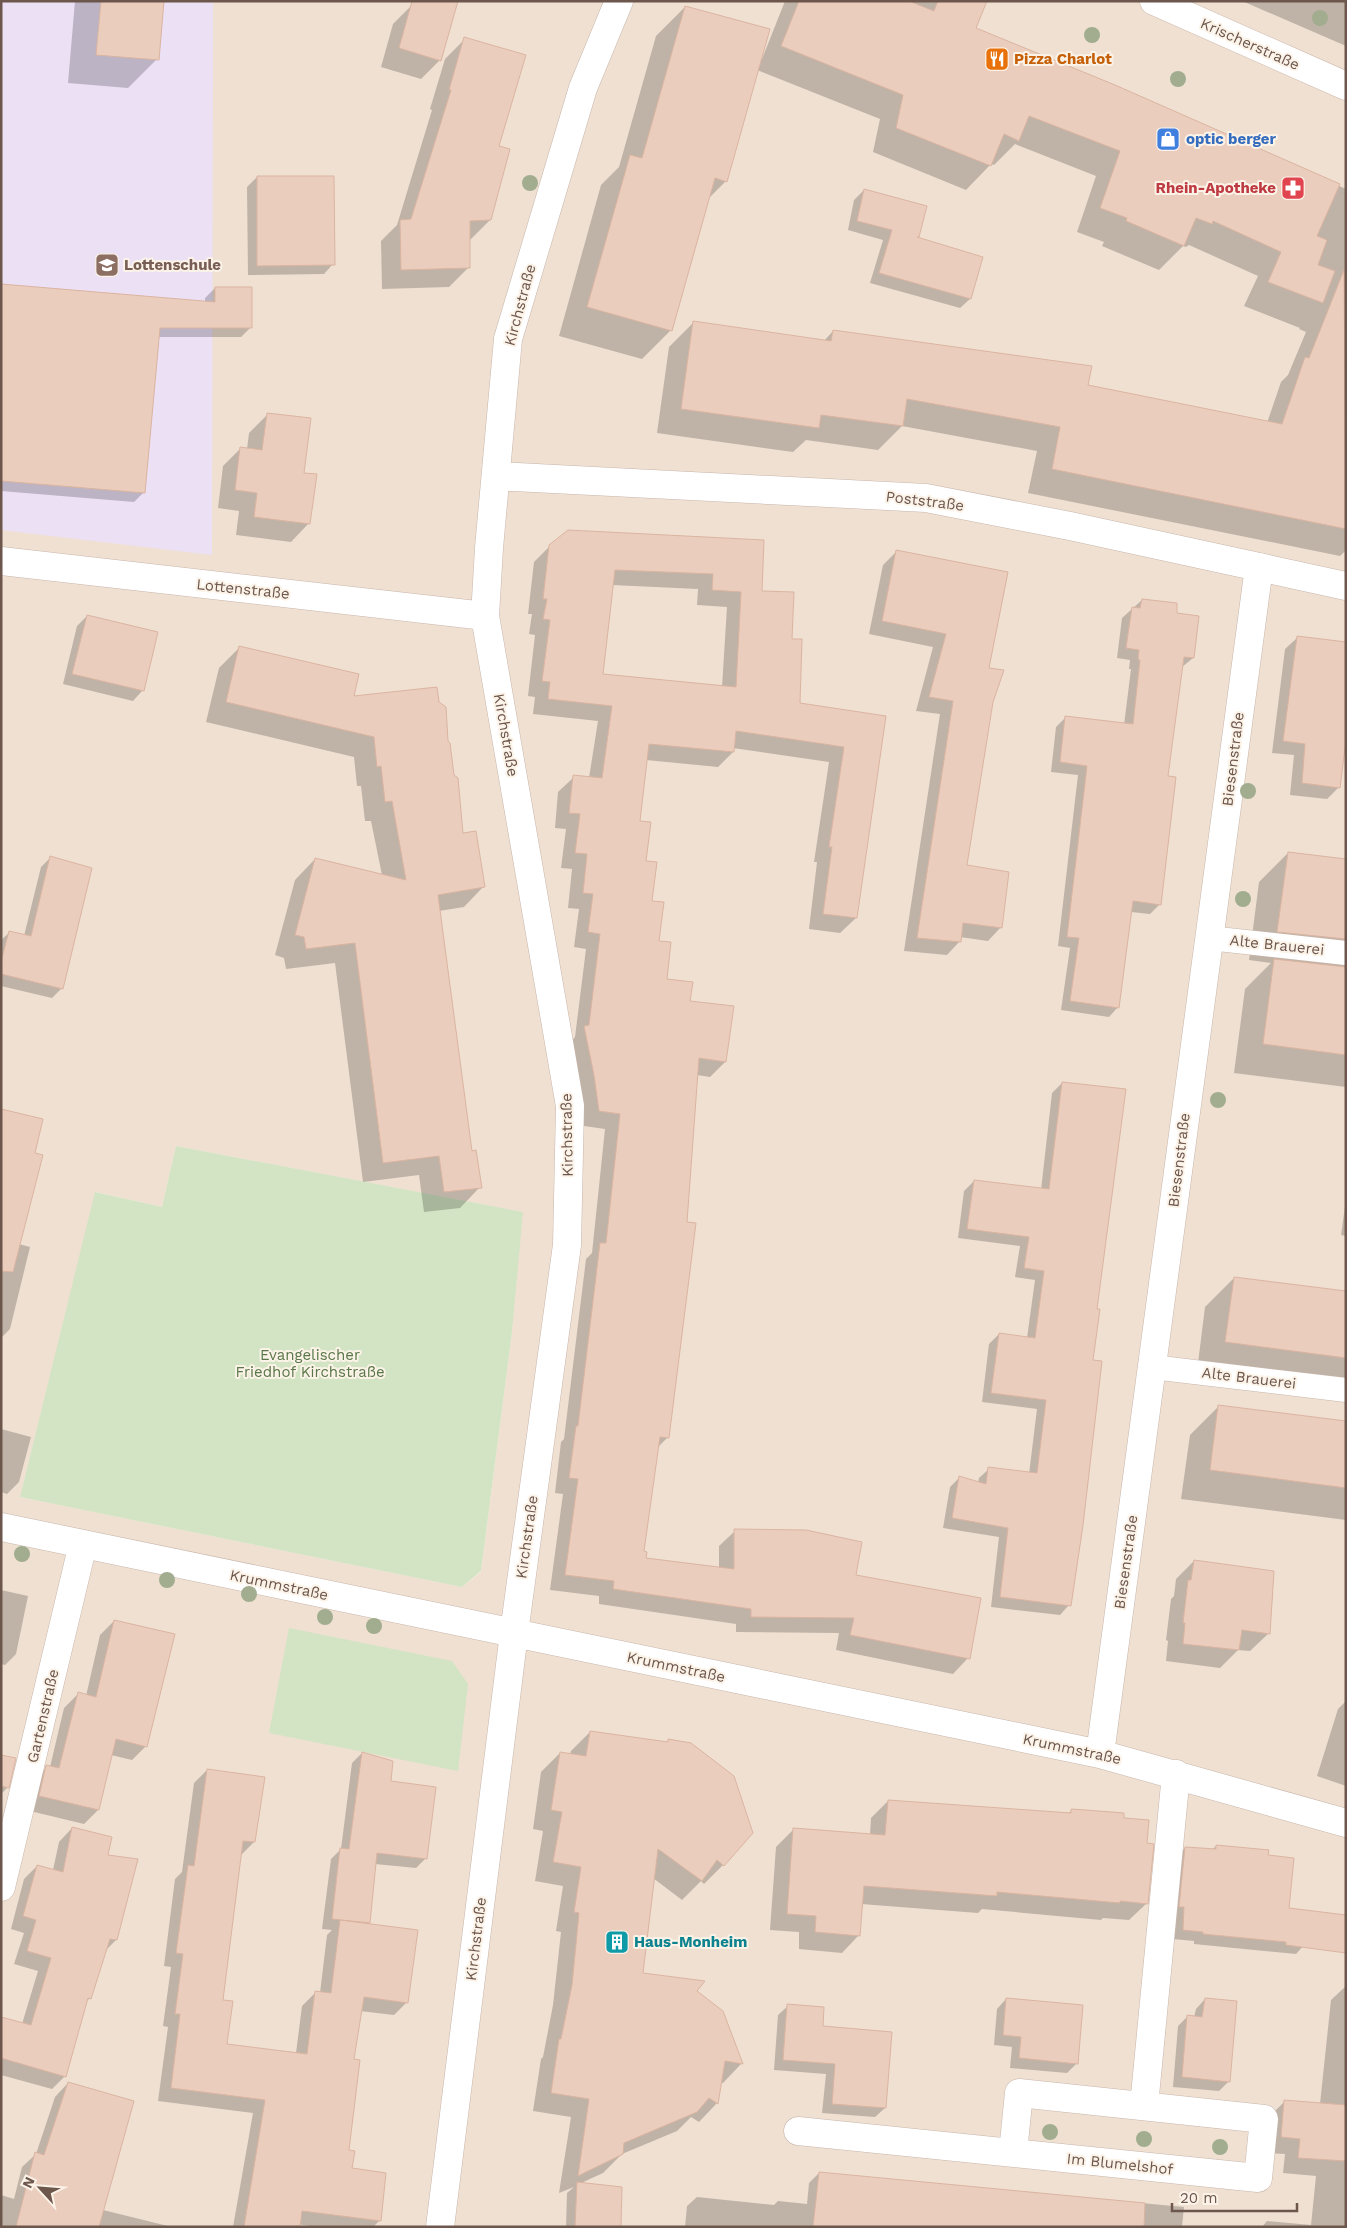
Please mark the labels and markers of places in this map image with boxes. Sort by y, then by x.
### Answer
restaurant icon: Pizza Charlot [984,46,1010,72]
place label: Pizza Charlot [1014,50,1112,68]
shop icon: optic berger [1155,126,1181,152]
place label: optic berger [1186,130,1277,148]
pharmacy icon: Rhein-Apotheke [1280,175,1306,201]
place label: Rhein-Apotheke [1156,179,1276,197]
school or university icon: Lottenschule [94,252,120,278]
place label: Lottenschule [124,256,221,274]
building icon: Haus-Monheim [604,1929,630,1955]
place label: Haus-Monheim [634,1933,747,1951]

